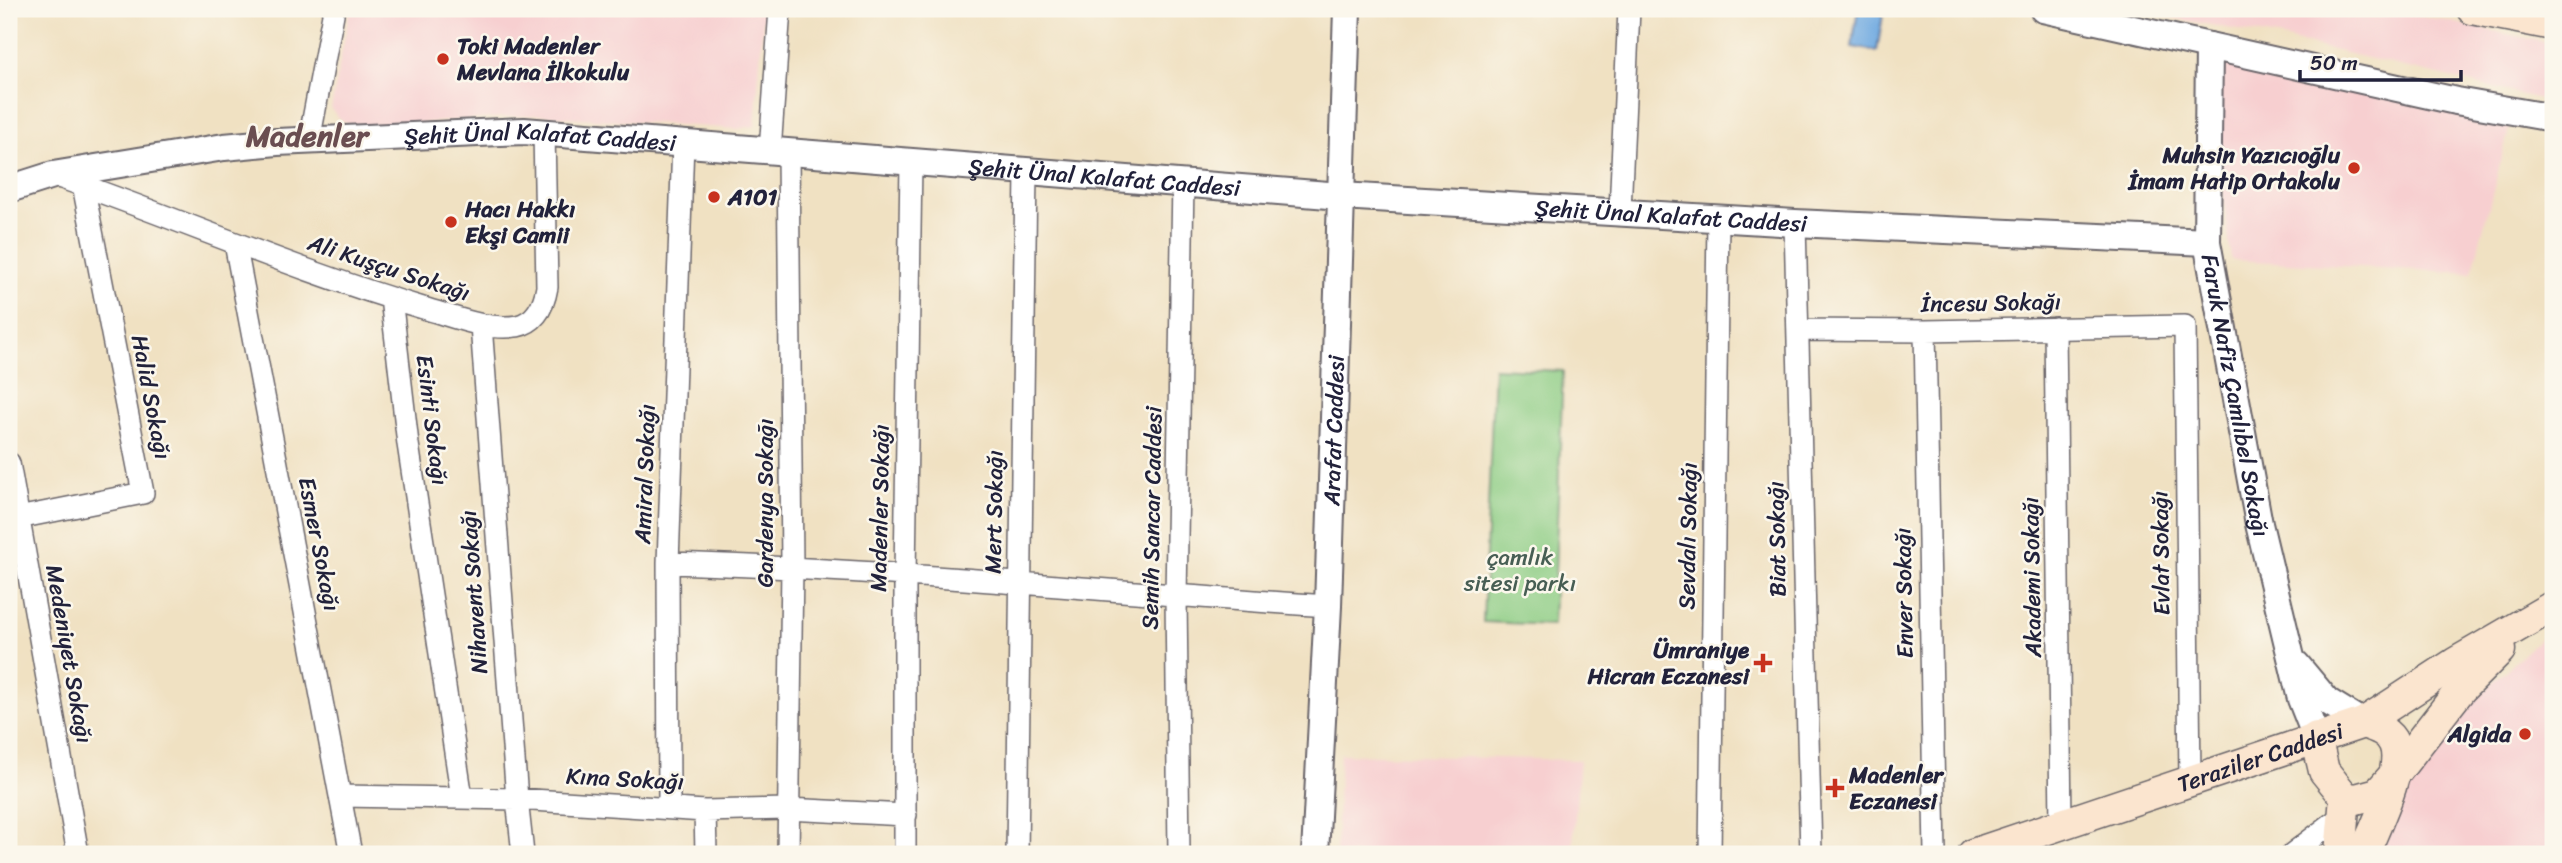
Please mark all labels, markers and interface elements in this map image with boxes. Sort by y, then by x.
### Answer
place label: Toki Madenler Mevlana İlkokulu [456,26,630,93]
scale bar [2300,38,2460,82]
text: 50 m [2310,44,2358,82]
marker: Toki Madenler Mevlana İlkokulu [435,51,451,67]
district label: Madenler [245,109,371,163]
street label: Şehit Ünal Kalafat Caddesi [403,110,678,164]
place label: Muhsin Yazıcıoğlu İmam Hatip Ortakolu [2128,135,2341,202]
street label: Şehit Ünal Kalafat Caddesi [967,146,1242,208]
marker: Muhsin Yazıcıoğlu İmam Hatip Ortakolu [2346,160,2362,176]
place label: A101 [727,177,777,218]
street label: Şehit Ünal Kalafat Caddesi [1534,187,1809,244]
place label: Hacı Hakkı Ekşi Camii [464,189,575,256]
marker: A101 [706,189,722,205]
marker: Hacı Hakkı Ekşi Camii [443,214,459,230]
street label: Ali Kuşçu Sokağı [302,222,475,314]
street label: Faruk Nafiz Çamlıbel Sokağı [2189,250,2282,541]
street label: İncesu Sokağı [1920,281,2061,325]
street label: Halid Sokağı [119,331,183,463]
street label: Esinti Sokağı [404,352,460,488]
street label: Arafat Caddesi [1311,354,1356,507]
street label: Amiral Sokağı [622,403,668,546]
street label: Semih Sancar Caddesi [1130,405,1174,630]
street label: Gardenya Sokağı [745,418,786,588]
street label: Madenler Sokağı [858,424,902,592]
street label: Mert Sokağı [972,450,1016,574]
street label: Sevdalı Sokağı [1666,462,1710,610]
street label: Esmer Sokağı [286,473,352,615]
street label: Biat Sokağı [1755,481,1799,597]
street label: Evlat Sokağı [2139,490,2183,616]
street label: Akademi Sokağı [2010,496,2054,659]
street label: Nihavent Sokağı [448,509,500,675]
street label: Enver Sokağı [1882,527,1926,659]
park label: çamlık sitesi parkı [1463,537,1576,604]
street label: Medeniyet Sokağı [33,561,105,747]
place label: Ümraniye Hicran Eczanesi [1586,630,1751,697]
marker: Ümraniye Hicran Eczanesi [1755,655,1771,671]
street label: Teraziler Caddesi [2172,710,2349,804]
place label: Algida [2447,714,2512,755]
marker: Algida [2517,726,2533,742]
street label: Kına Sokağı [565,755,685,803]
place label: Madenler Eczanesi [1848,755,1945,822]
marker: Madenler Eczanesi [1827,780,1843,796]

